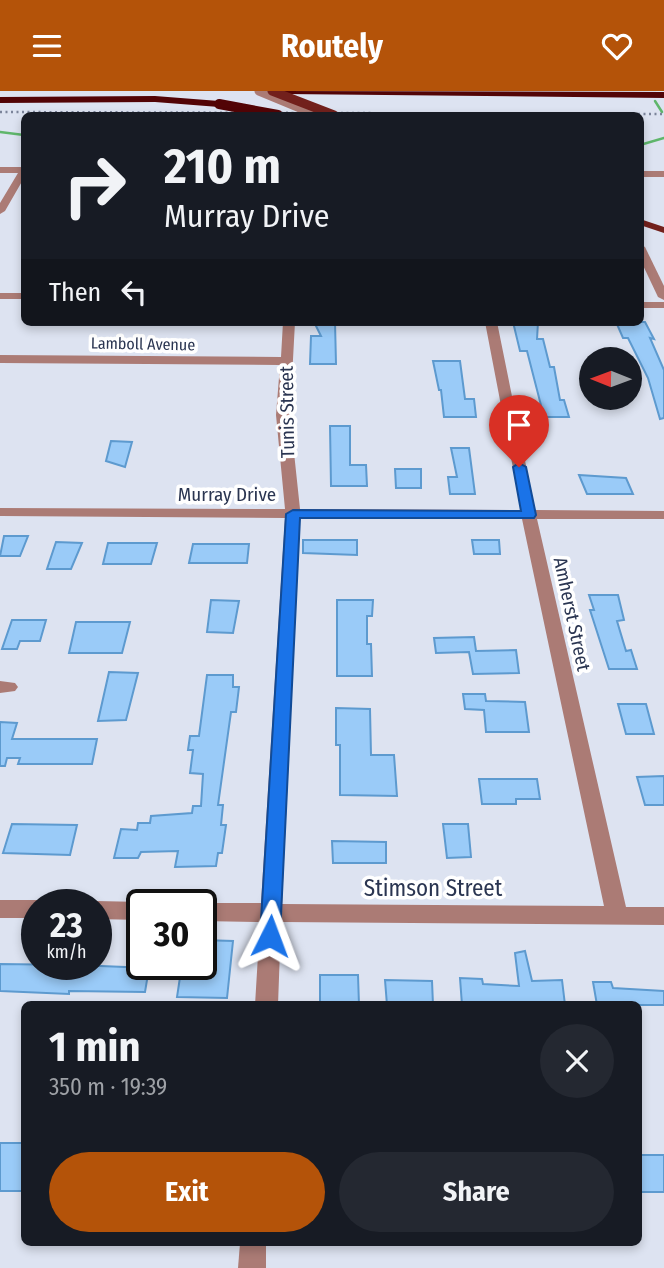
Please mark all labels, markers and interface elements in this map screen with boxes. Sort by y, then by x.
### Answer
icon: menu [28,27,66,65]
text: Routely [281,27,383,65]
icon: heart [598,27,636,65]
text: 210 m [164,137,281,196]
icon: right [49,140,140,231]
text: Murray Drive [164,197,330,235]
icon: left [115,273,153,311]
text: Then [49,277,101,308]
street label: Lamboll Avenue [91,334,195,354]
north arrow [579,347,642,409]
map controls [579,347,642,410]
street label: Tunis Street [275,365,299,458]
pin [489,395,549,467]
icon: arrive [500,406,538,444]
street label: Murray Drive [178,483,276,506]
street label: Amherst Street [549,555,595,674]
street label: Stimson Street [364,874,503,902]
speed limit sign: 30 [126,889,217,980]
position arrow [233,899,307,973]
text: 23 [50,904,83,946]
text: km/h [46,941,87,963]
text: 1 min [49,1022,140,1072]
button: close [540,1024,614,1098]
text: 350 m · 19:39 [49,1073,167,1101]
button: Exit [49,1152,325,1232]
button: Share [339,1152,614,1232]

